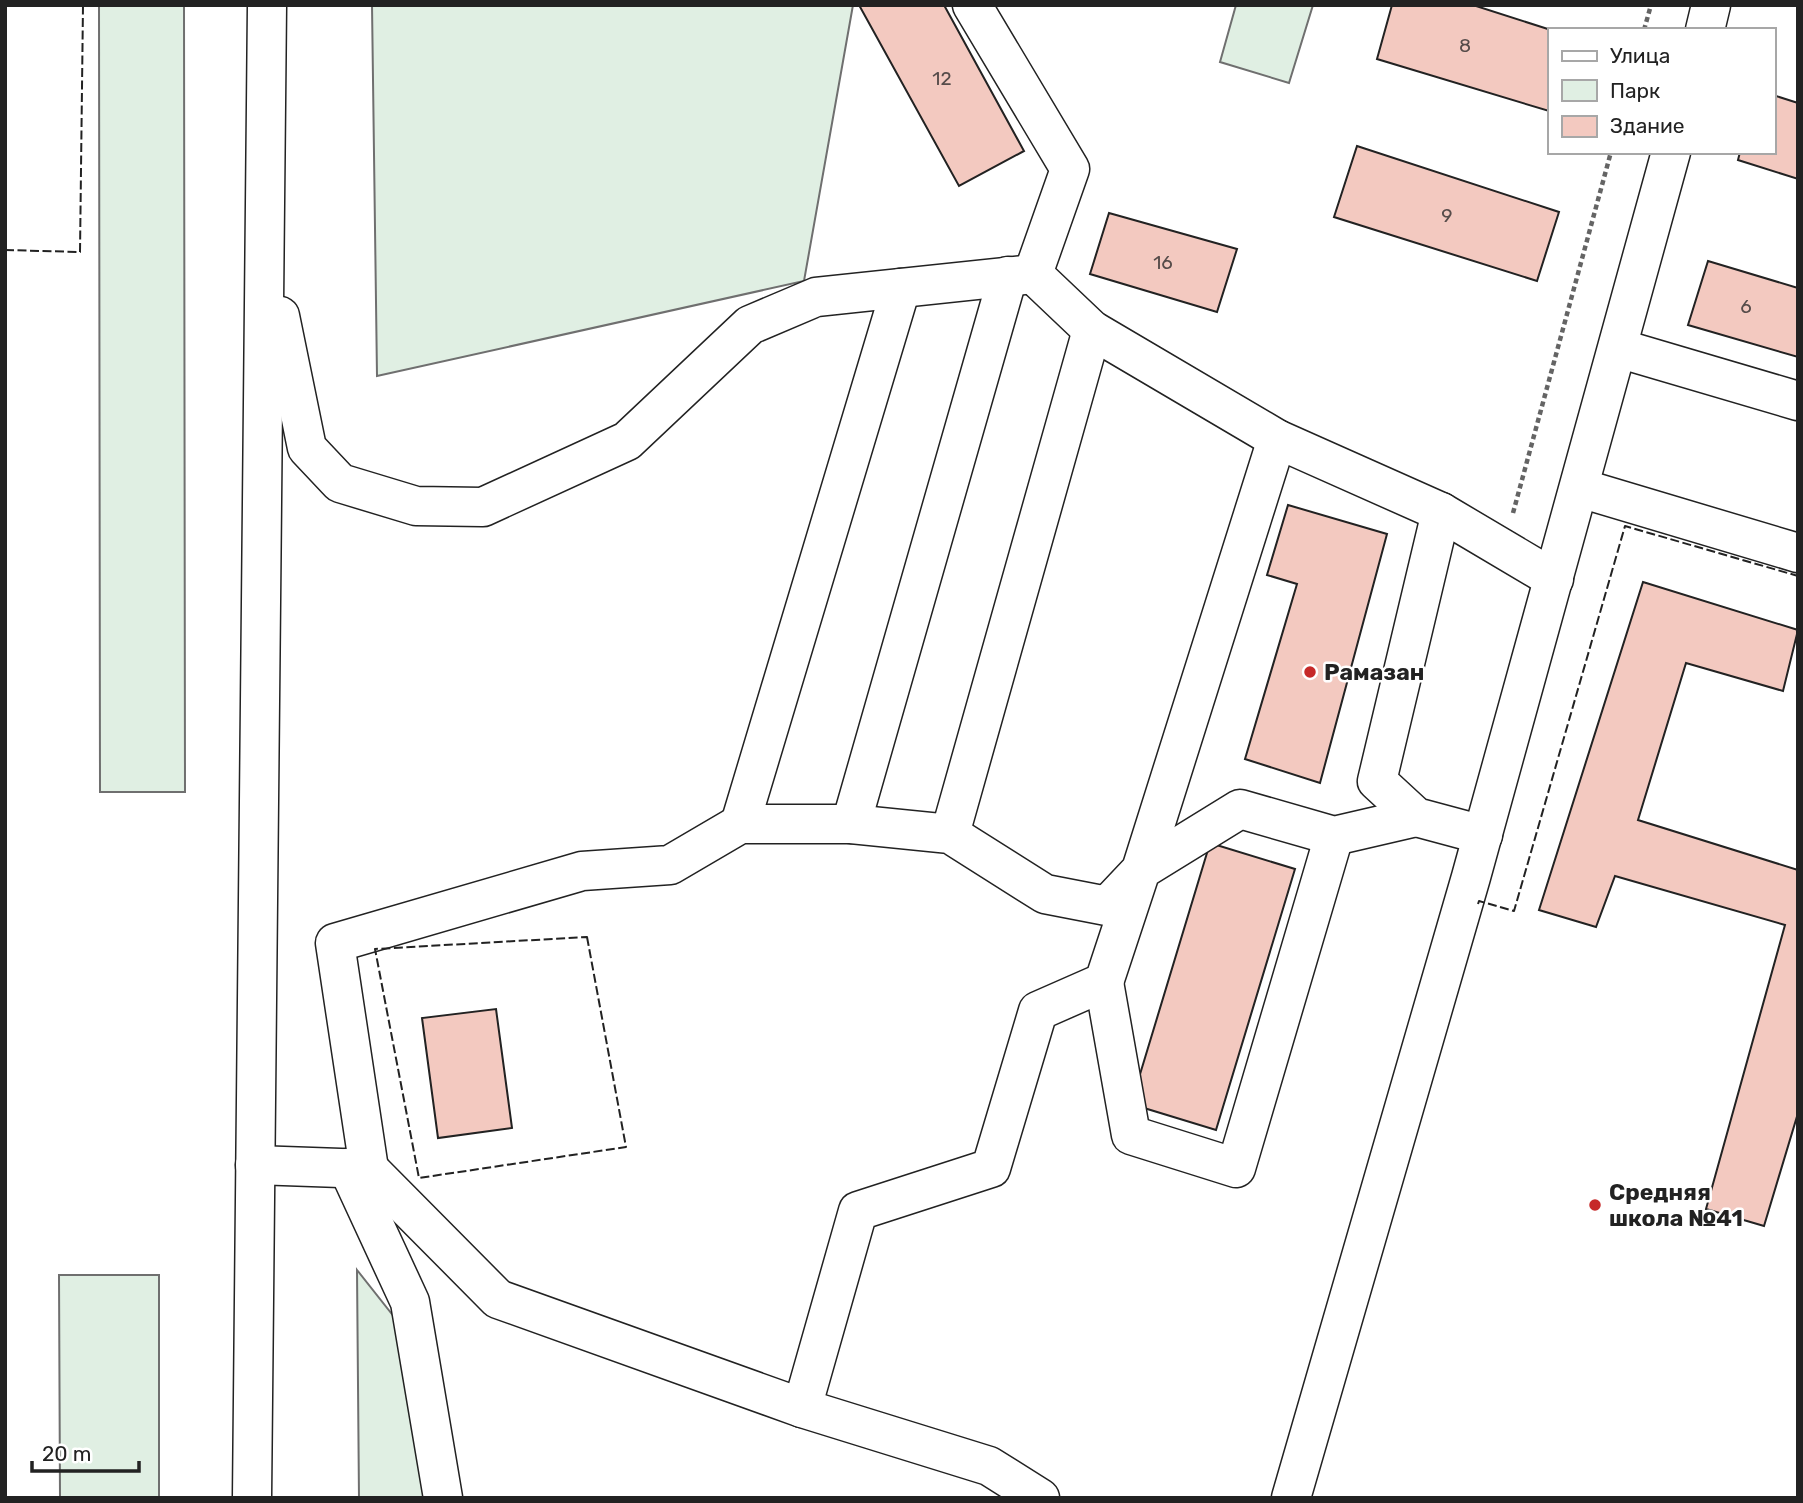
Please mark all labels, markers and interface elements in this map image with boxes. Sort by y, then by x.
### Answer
legend [1548,28,1775,154]
house number: 8 [1459,34,1471,57]
text: Улица [1610,43,1670,68]
house number: 12 [932,67,952,90]
text: Парк [1610,78,1660,103]
text: Здание [1610,113,1685,138]
house number: 9 [1441,204,1453,227]
house number: 16 [1153,251,1173,274]
house number: 6 [1740,295,1752,318]
place label: Рамазан [1324,658,1424,686]
marker: Рамазан [1302,664,1318,680]
place label: Средняя школа №41 [1609,1178,1743,1232]
marker: Средняя школа №41 [1587,1197,1603,1213]
scale bar [32,1430,138,1474]
text: 20 m [42,1441,91,1466]

